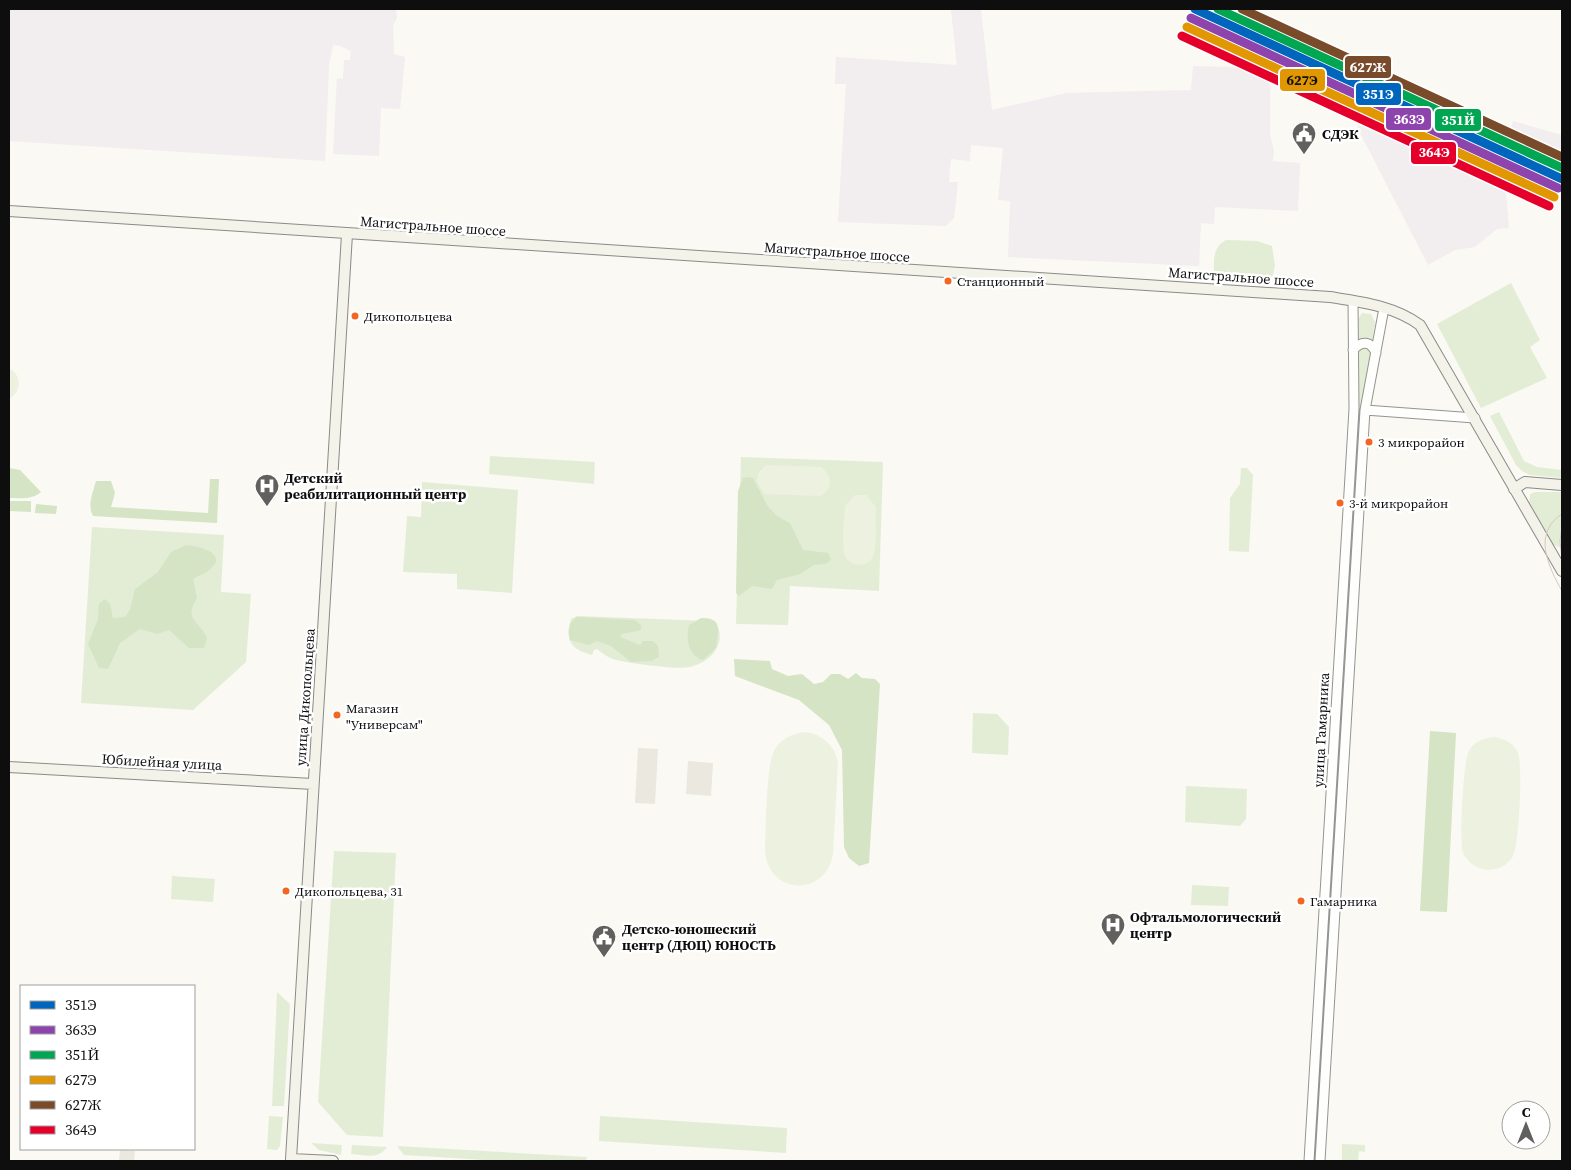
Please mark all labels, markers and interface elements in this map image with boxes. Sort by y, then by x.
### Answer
line badge: 627Ж [1344,55,1392,79]
text: 627Ж [1350,57,1387,77]
line badge: 627Э [1279,68,1326,92]
text: 627Э [1286,70,1318,90]
line badge: 351Э [1355,82,1402,106]
text: 351Э [1362,84,1394,104]
line badge: 363Э [1385,107,1432,131]
line badge: 351Й [1434,108,1482,132]
text: 363Э [1393,109,1425,129]
text: 351Й [1441,110,1475,130]
public building icon: СДЭК [1291,121,1317,155]
place label: СДЭК [1322,124,1359,144]
line badge: 364Э [1410,141,1457,165]
text: 364Э [1418,142,1450,162]
street label: Магистральное шоссе [359,211,507,241]
street label: Магистральное шоссе [763,237,911,267]
street label: Магистральное шоссе [1167,262,1315,292]
place label: Станционный [957,273,1044,290]
marker: Станционный [943,276,953,286]
place label: Дикопольцева [364,308,453,325]
marker: Дикопольцева [350,311,360,321]
place label: 3 микрорайон [1378,434,1465,451]
marker: 3 микрорайон [1364,437,1374,447]
place label: Детский реабилитационный центр [284,468,467,504]
hospital icon: Детский реабилитационный центр [254,473,280,507]
place label: 3-й микрорайон [1349,495,1448,512]
marker: 3-й микрорайон [1335,498,1345,508]
street label: улица Дикопольцева [290,627,320,766]
street label: улица Гамарника [1308,671,1334,788]
place label: Магазин "Универсам" [346,700,423,733]
marker: Магазин "Универсам" [332,710,342,720]
street label: Юбилейная улица [101,749,224,775]
place label: Дикопольцева, 31 [295,883,403,900]
marker: Дикопольцева, 31 [281,886,291,896]
place label: Гамарника [1310,893,1378,910]
marker: Гамарника [1296,896,1306,906]
place label: Офтальмологический центр [1130,907,1281,943]
hospital icon: Офтальмологический центр [1100,912,1126,946]
place label: Детско-юношеский центр (ДЮЦ) ЮНОСТЬ [622,919,776,955]
public building icon: Детско-юношеский центр (ДЮЦ) ЮНОСТЬ [591,924,617,958]
legend [20,985,195,1150]
text: 351Э [65,994,97,1015]
text: 363Э [65,1019,97,1040]
text: 351Й [65,1044,100,1065]
text: 627Э [65,1069,97,1090]
text: 627Ж [65,1094,102,1115]
north arrow [1501,1100,1551,1150]
text: С [1522,1102,1531,1122]
text: 364Э [65,1119,97,1140]

